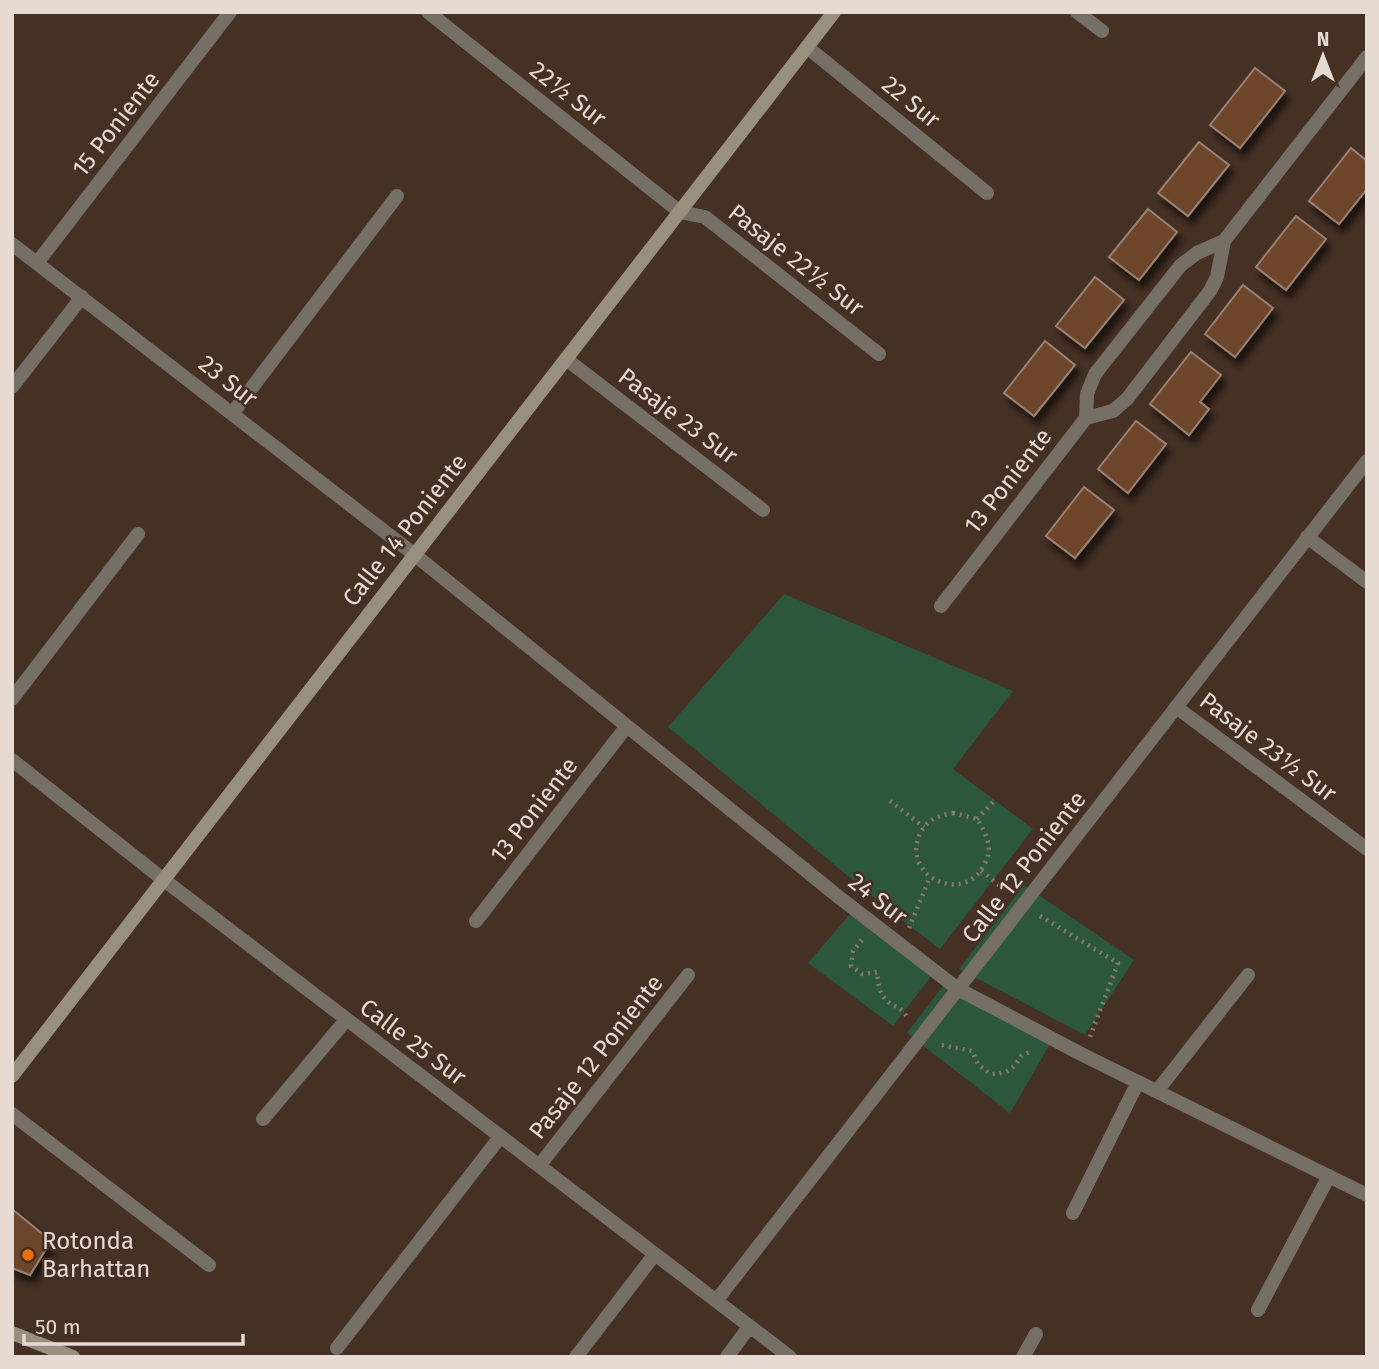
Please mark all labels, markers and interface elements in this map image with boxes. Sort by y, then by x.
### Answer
north arrow [1288,21,1358,91]
text: N [1317,28,1329,51]
street label: 22½ Sur [524,56,612,133]
street label: 15 Poniente [66,66,166,182]
street label: 22 Sur [876,70,946,134]
street label: Pasaje 22½ Sur [723,198,870,322]
street label: 23 Sur [193,350,263,413]
street label: Pasaje 23 Sur [613,362,744,470]
street label: 13 Poniente [958,423,1058,539]
street label: Calle 14 Poniente [337,448,473,612]
street label: Pasaje 23½ Sur [1194,686,1343,808]
street label: 13 Poniente [484,752,584,868]
street label: Calle 12 Poniente [956,786,1092,948]
street label: 24 Sur [843,867,913,931]
street label: Pasaje 12 Poniente [523,969,669,1145]
street label: Calle 25 Sur [354,993,472,1092]
place label: Rotonda Barhattan [42,1227,150,1283]
marker: Rotonda Barhattan [20,1247,36,1263]
scale bar [24,1302,243,1346]
text: 50 m [35,1314,81,1340]

